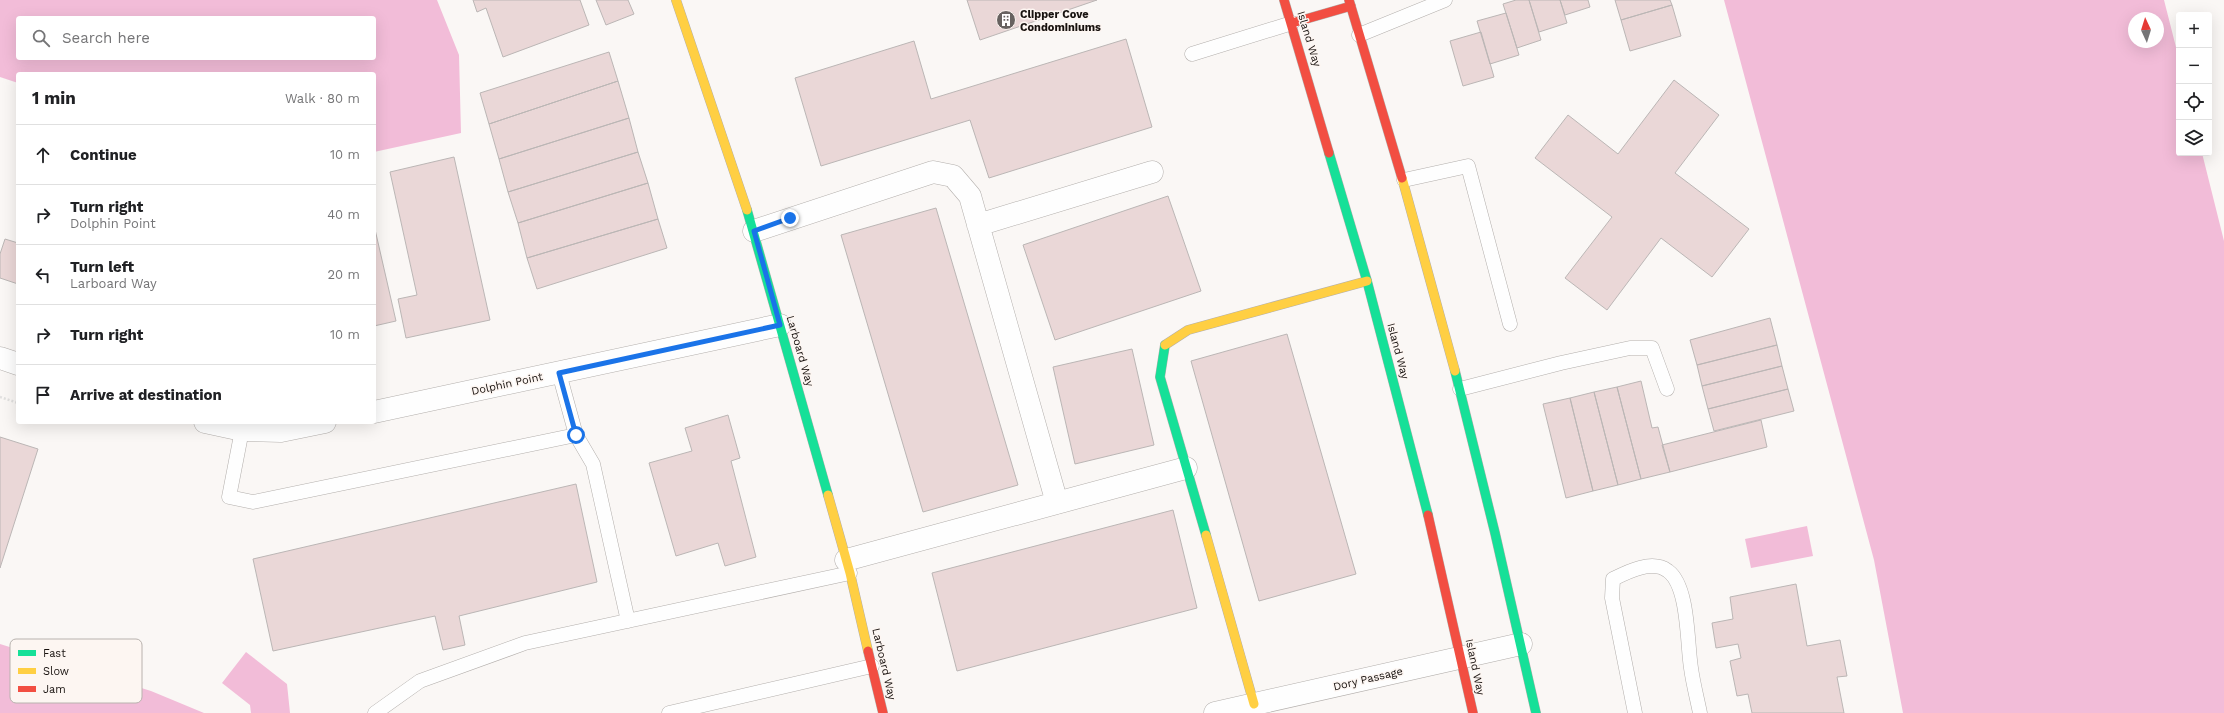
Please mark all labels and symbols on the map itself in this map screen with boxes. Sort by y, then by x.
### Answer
place label: Clipper Cove Condominiums [1020,8,1101,34]
building icon: Clipper Cove Condominiums [995,9,1017,31]
street label: Island Way [1294,10,1324,69]
north arrow [2128,12,2164,48]
route end [781,209,799,227]
street label: Larboard Way [784,314,816,388]
street label: Island Way [1384,322,1412,381]
street label: Dolphin Point [470,370,544,398]
route start [567,426,585,444]
street label: Larboard Way [869,627,899,702]
street label: Island Way [1463,638,1487,697]
legend [10,639,142,703]
text: Fast [43,647,66,660]
text: Slow [43,665,69,678]
street label: Dory Passage [1332,665,1404,693]
text: Jam [43,683,66,696]

